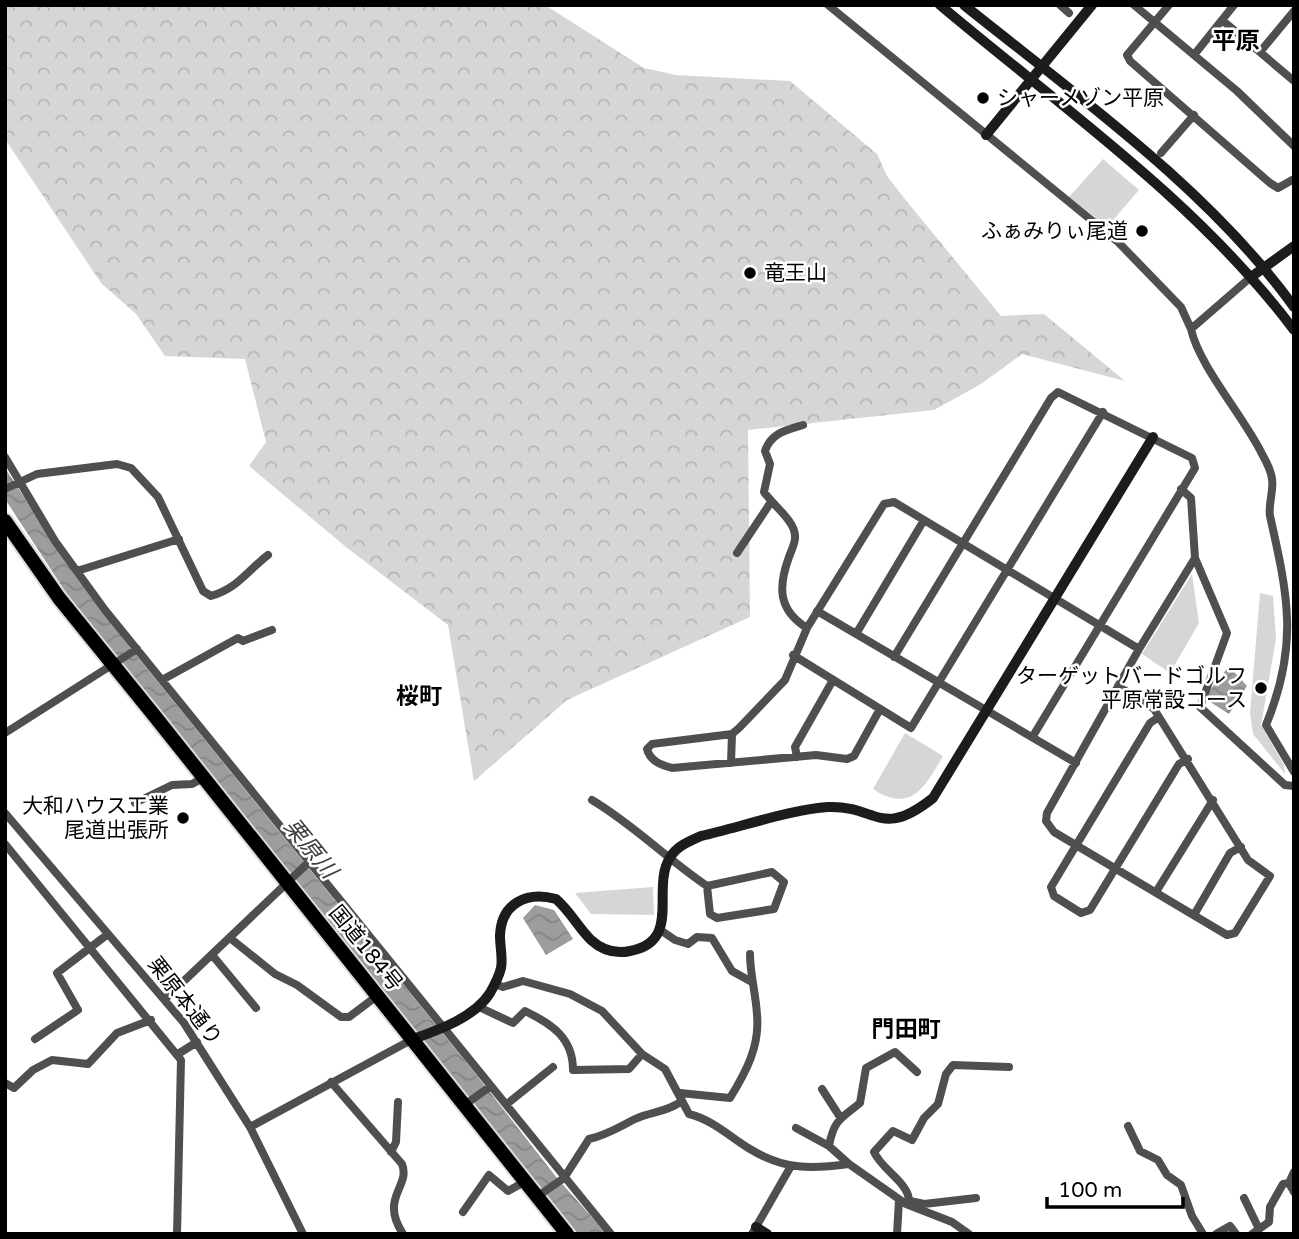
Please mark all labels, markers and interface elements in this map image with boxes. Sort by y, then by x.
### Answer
district label: 平原 [1212,27,1260,56]
place label: シャーメゾン平原 [997,86,1164,111]
marker: シャーメゾン平原 [975,90,991,106]
place label: ふぁみりぃ尾道 [981,219,1128,244]
marker: ふぁみりぃ尾道 [1134,223,1150,239]
place label: 竜王山 [764,261,827,286]
marker: 竜王山 [742,265,758,281]
place label: ターゲットバードゴルフ 平原常設コース [1016,664,1247,713]
marker: ターゲットバードゴルフ 平原常設コース [1253,680,1269,696]
district label: 桜町 [396,683,442,711]
place label: 大和ハウス工業 尾道出張所 [22,794,169,843]
marker: 大和ハウス工業 尾道出張所 [175,810,191,826]
water label: 栗原川 [278,813,345,887]
street label: 国道184号 [324,901,408,996]
street label: 栗原本通り [142,952,227,1050]
district label: 門田町 [872,1016,941,1044]
scale bar [1047,1166,1184,1210]
text: 100 m [1058,1178,1122,1203]

